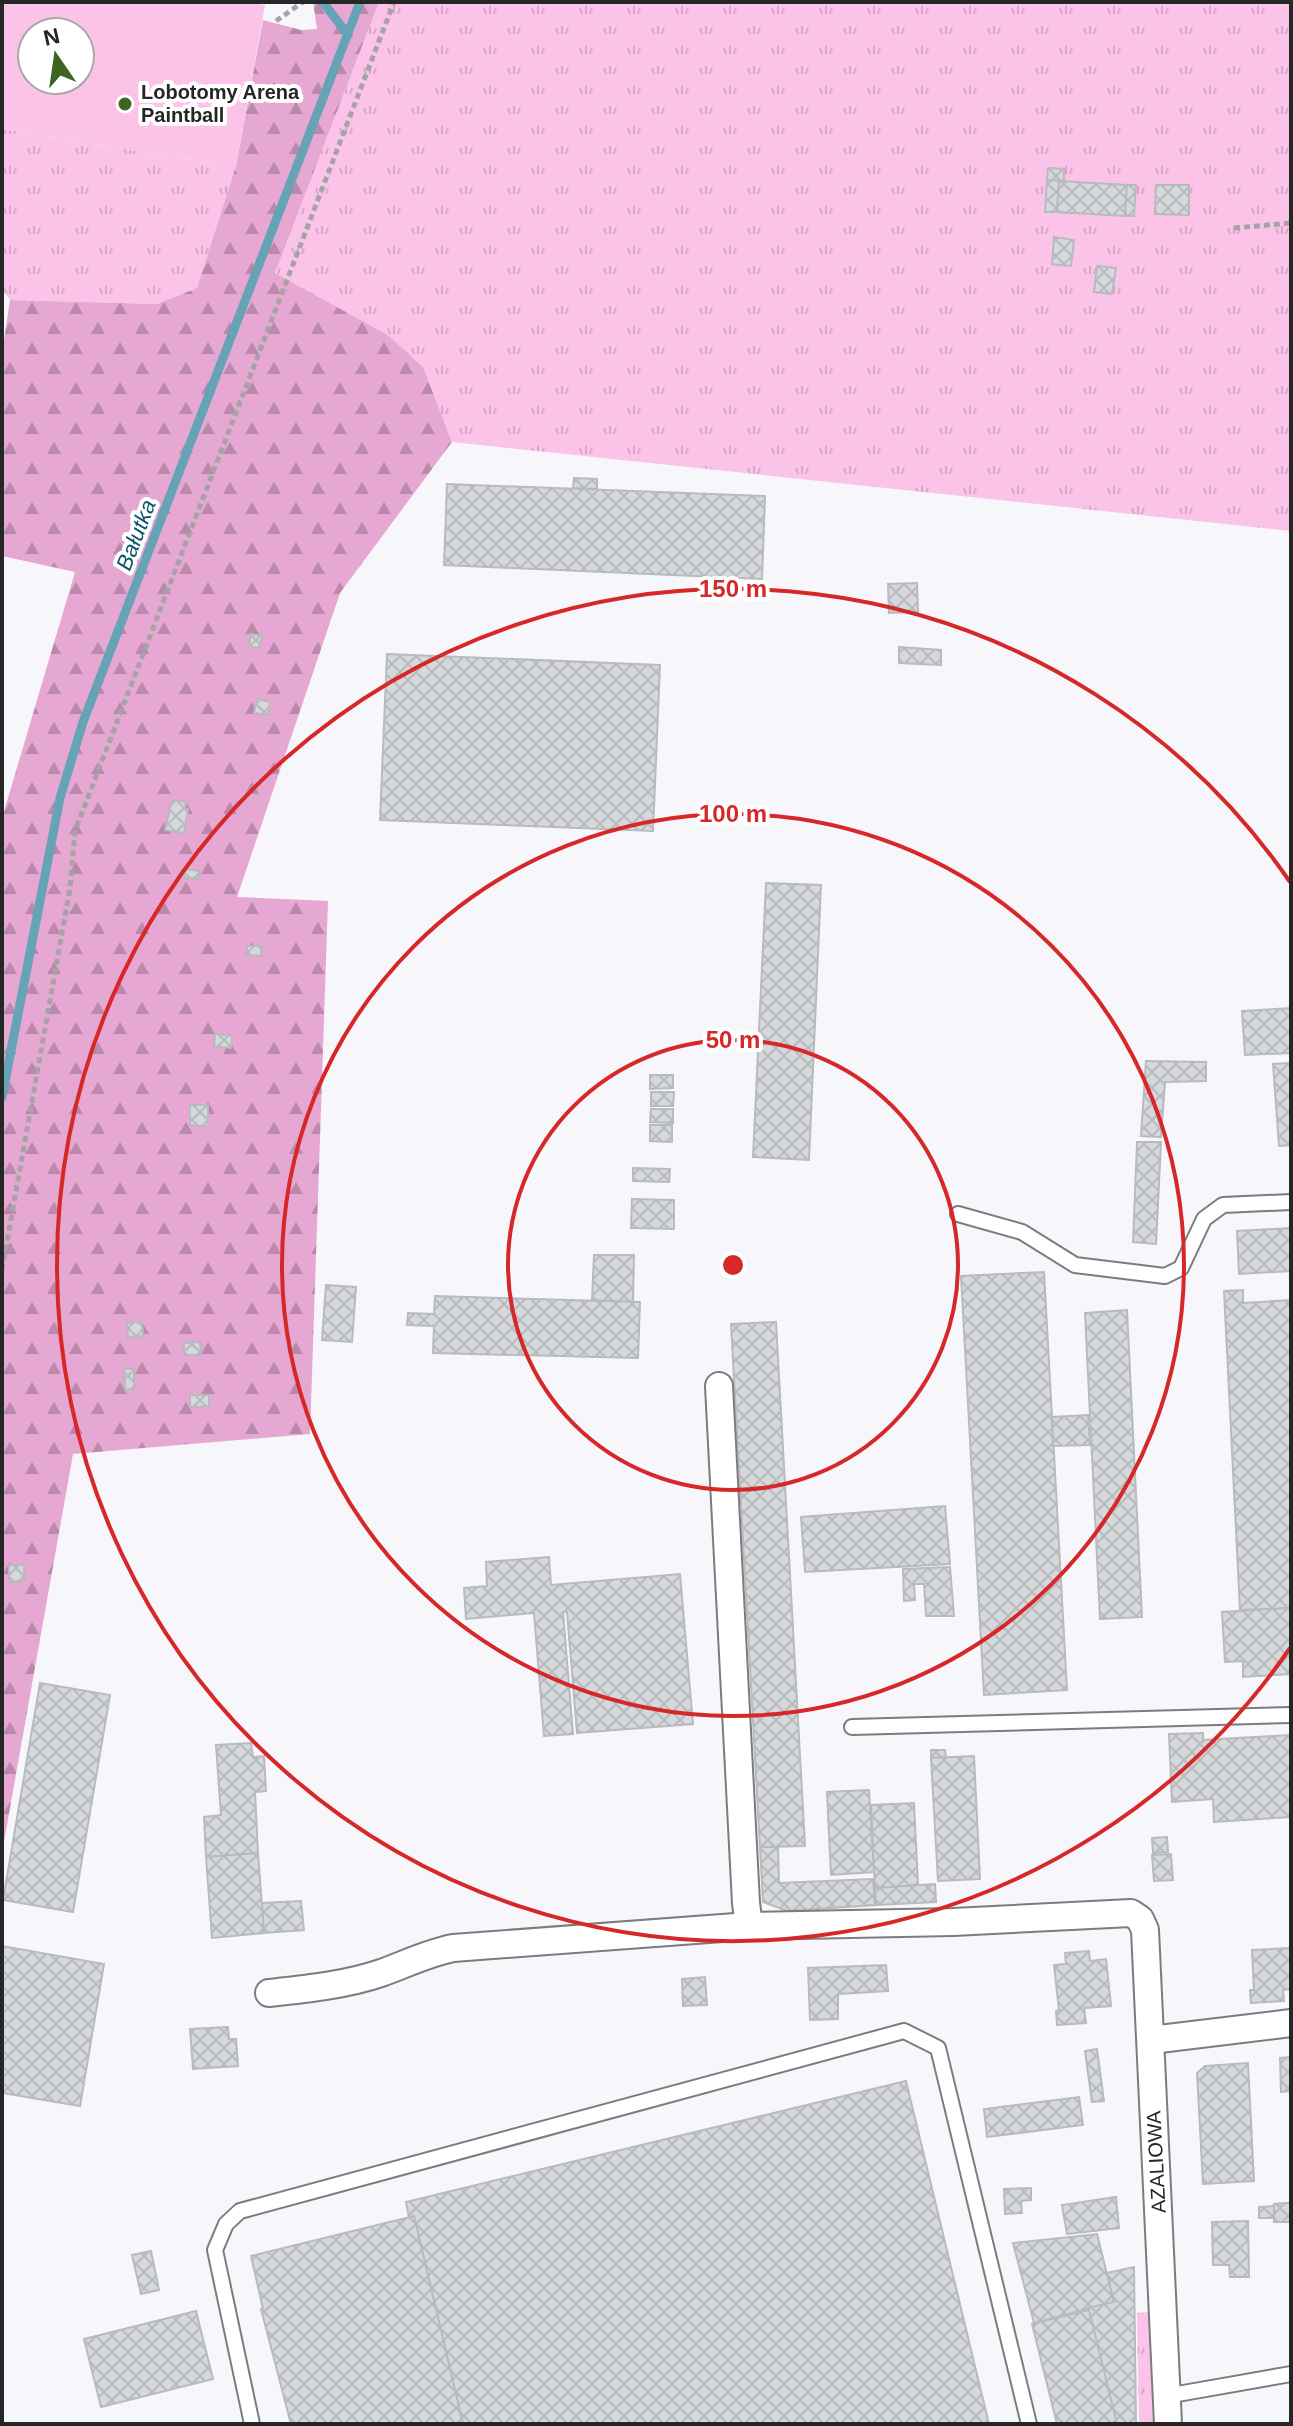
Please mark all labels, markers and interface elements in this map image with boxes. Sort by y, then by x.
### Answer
north arrow [16,16,96,96]
text: N [41,23,62,51]
place label: Lobotomy Arena Paintball [141,81,300,126]
marker: Lobotomy Arena Paintball [116,95,134,113]
water label: Bałutka [111,496,161,574]
text: 150 m [699,575,767,602]
text: 100 m [699,800,767,827]
text: 50 m [706,1026,760,1053]
centre of rings [719,1251,747,1279]
street label: AZALIOWA [1142,2110,1170,2214]

